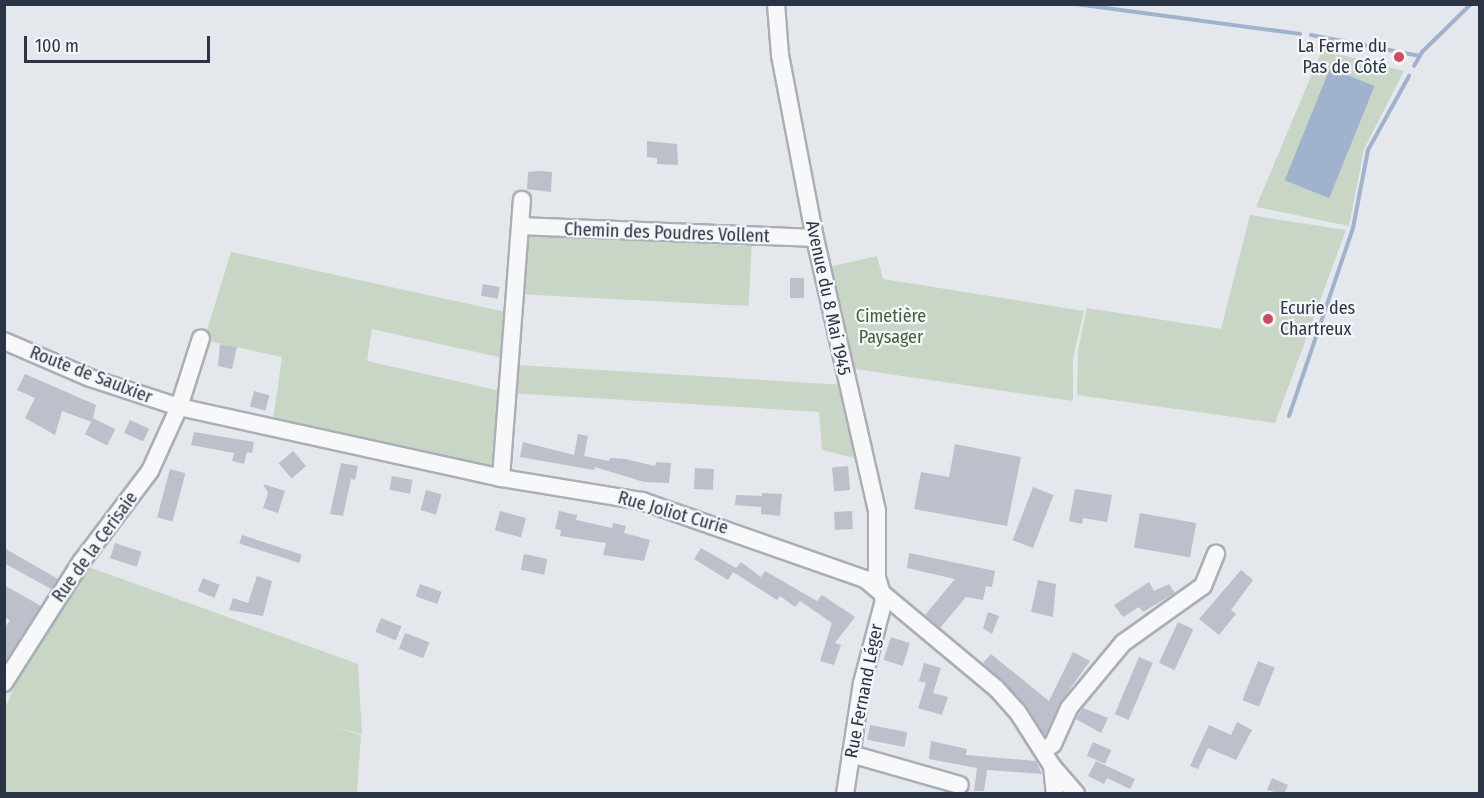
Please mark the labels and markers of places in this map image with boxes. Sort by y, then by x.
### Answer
place label: La Ferme du Pas de Côté [1298,36,1387,78]
marker: La Ferme du Pas de Côté [1392,50,1406,64]
place label: Ecurie des Chartreux [1280,298,1355,340]
marker: Ecurie des Chartreux [1261,312,1275,326]

